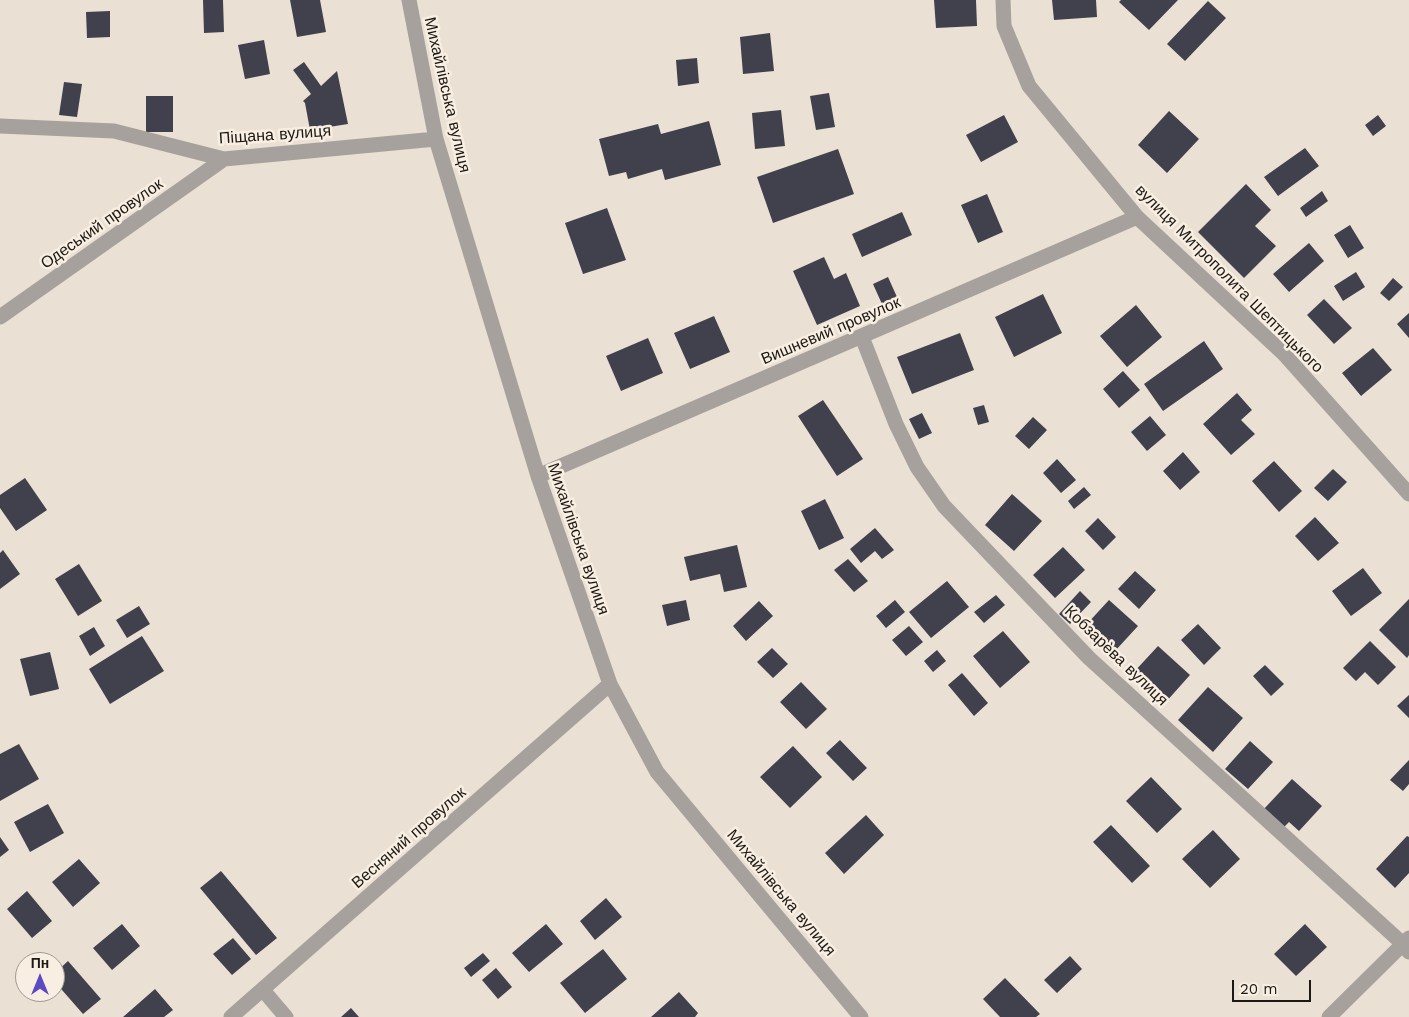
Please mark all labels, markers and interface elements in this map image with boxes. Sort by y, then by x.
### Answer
street label: Михайлівська вулиця [420,15,474,175]
street label: Піщана вулиця [218,122,332,148]
street label: Одеський провулок [37,175,167,273]
street label: вулиця Митрополита Шептицького [1131,181,1327,377]
street label: Вишневий провулок [758,293,904,369]
street label: Михайлівська вулиця [543,461,613,617]
street label: Кобзарèва вулиця [1060,602,1172,710]
street label: Весняний провулок [348,783,470,893]
street label: Михайлівська вулиця [723,826,839,960]
north arrow [15,952,65,1002]
text: Пн [31,955,49,971]
scale bar [1234,970,1313,1002]
text: 20 m [1240,980,1278,998]

